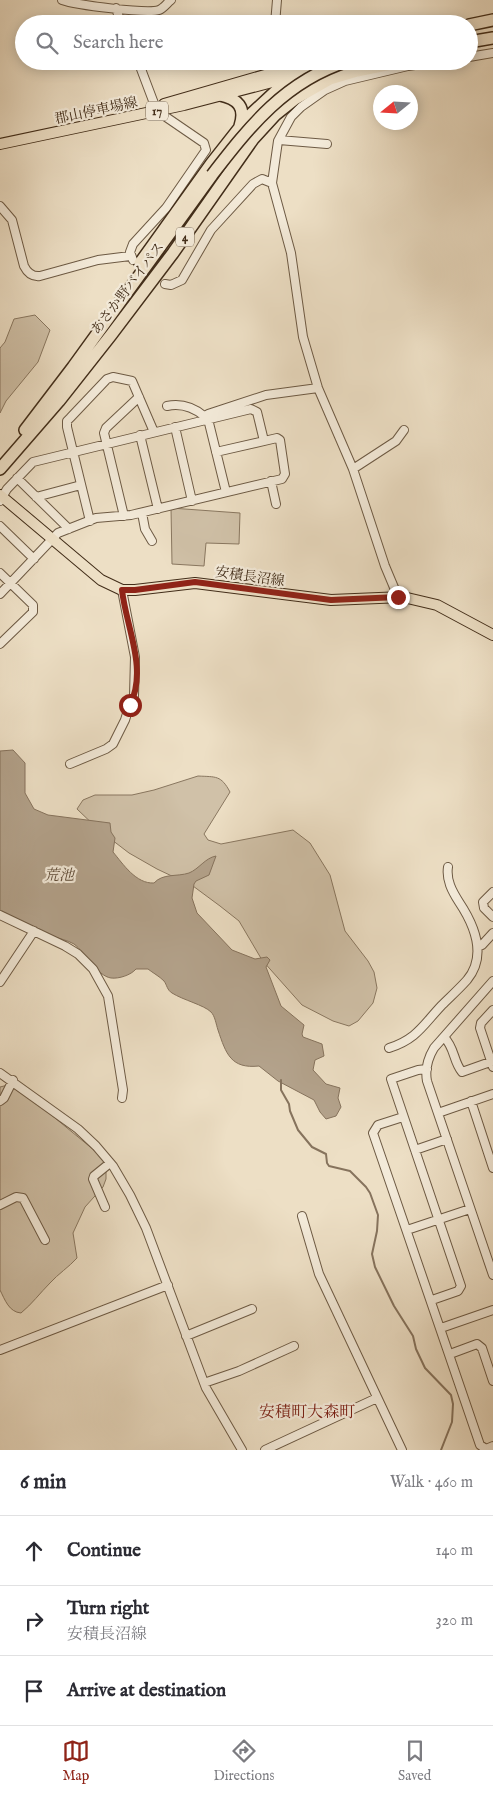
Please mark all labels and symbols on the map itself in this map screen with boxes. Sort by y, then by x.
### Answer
north arrow [373,85,418,130]
street label: 郡山停車場線 [53,93,139,129]
road number: 17 [146,102,168,120]
road number: 4 [176,228,194,246]
street label: あさか野バイパス [87,239,169,339]
street label: 安積長沼線 [214,563,286,591]
route end [387,586,410,609]
route start [119,694,142,717]
water label: 荒池 [44,866,76,885]
district label: 安積町大森町 [259,1403,355,1423]

